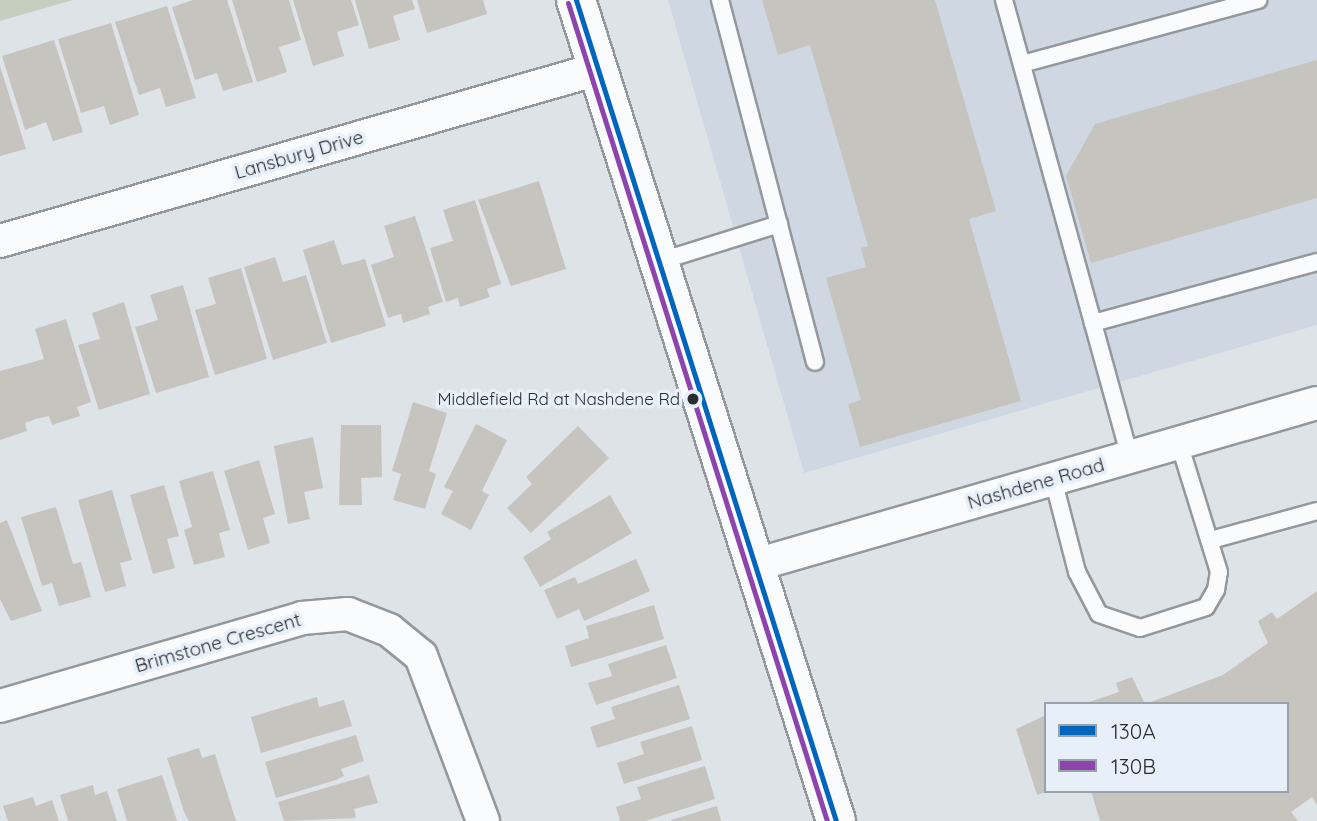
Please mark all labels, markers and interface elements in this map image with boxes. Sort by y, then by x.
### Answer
street label: Lansbury Drive [232,126,366,184]
place label: Middlefield Rd at Nashdene Rd [437,389,680,409]
marker: Middlefield Rd at Nashdene Rd [686,392,700,406]
street label: Nashdene Road [965,454,1107,514]
street label: Brimstone Crescent [132,608,304,678]
legend [1044,702,1289,793]
text: 130A [1111,718,1156,744]
text: 130B [1111,753,1156,779]

